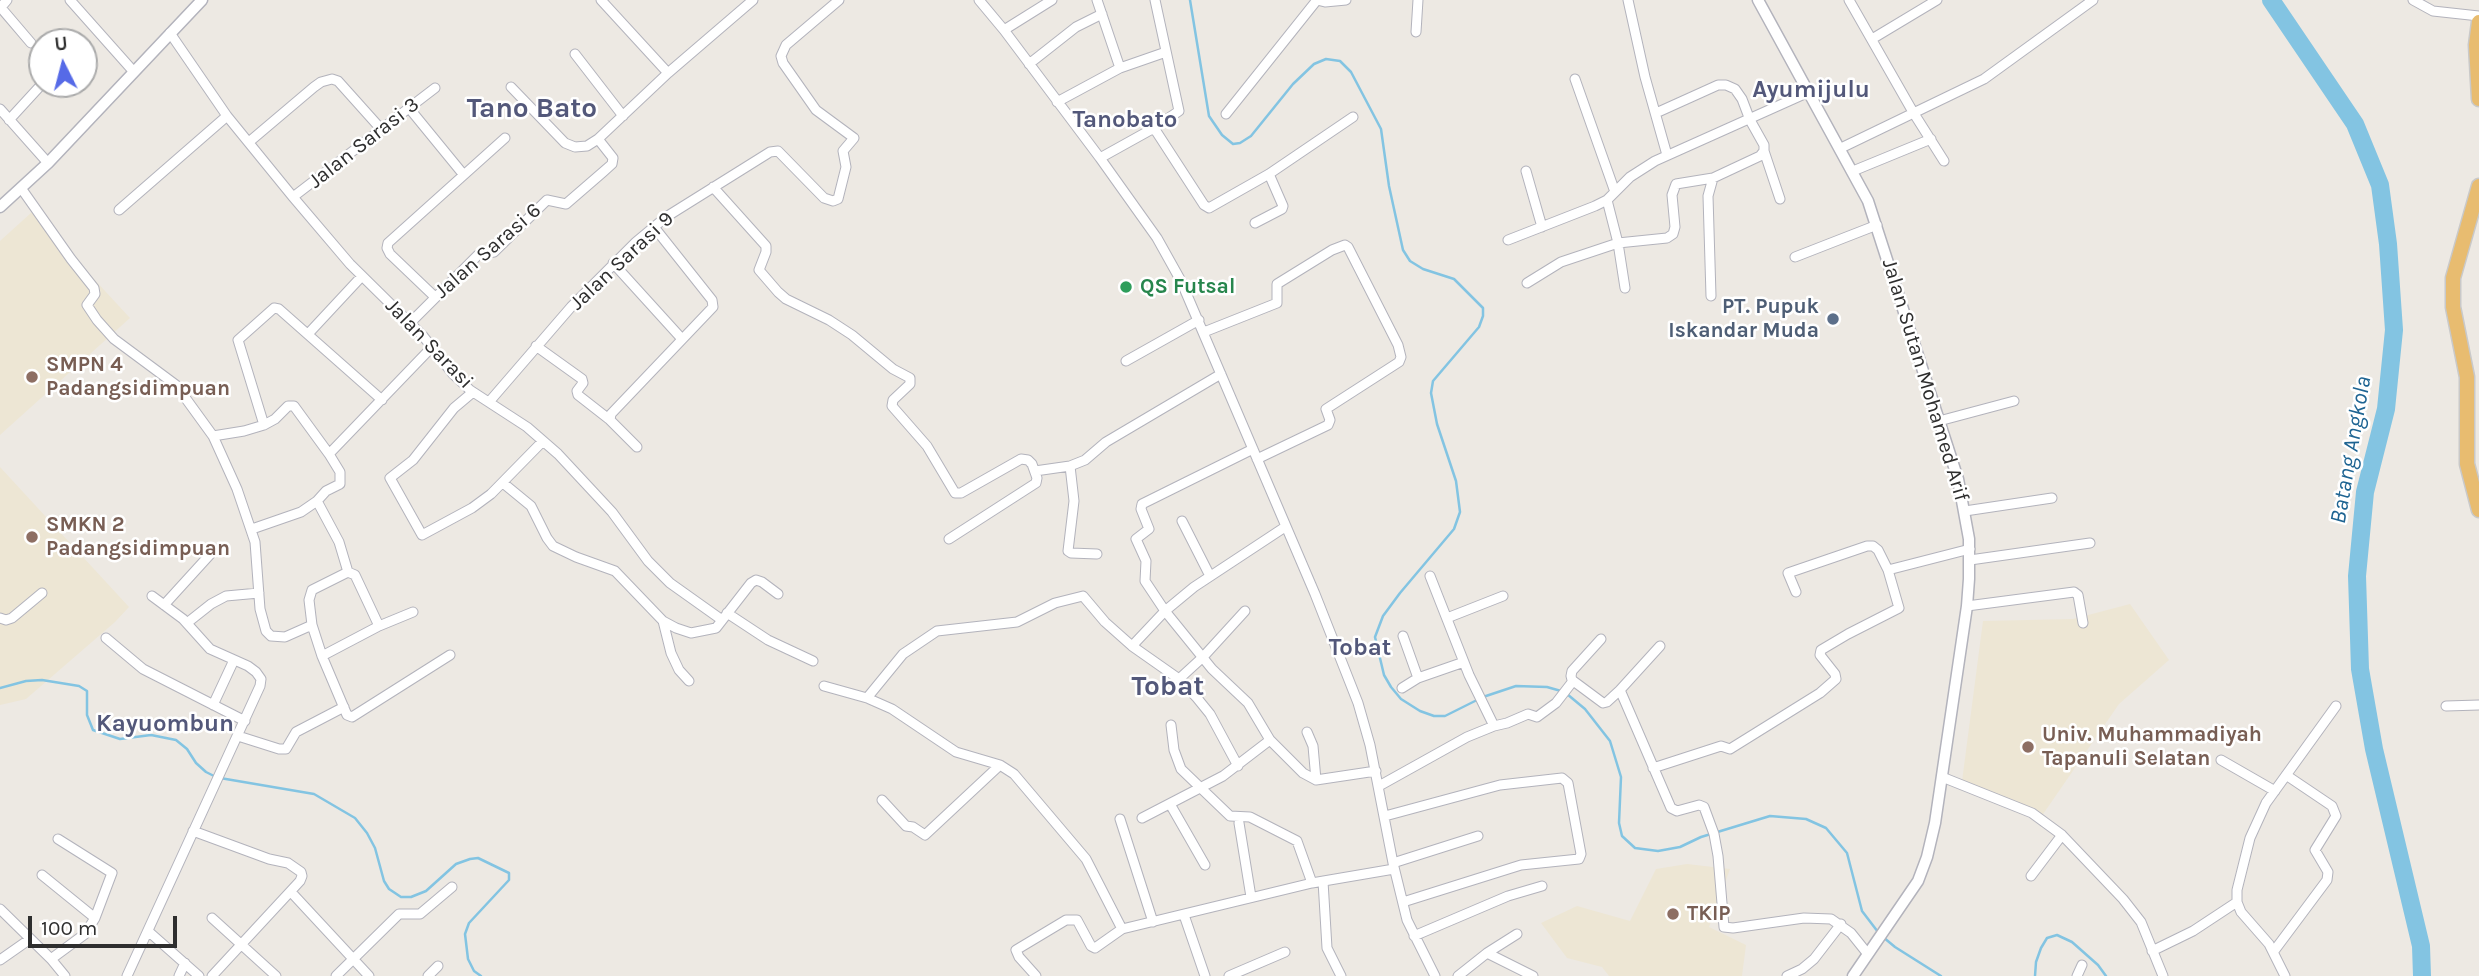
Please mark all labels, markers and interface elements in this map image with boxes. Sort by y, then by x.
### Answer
north arrow [28,28,98,98]
text: U [53,32,69,56]
district label: Ayumijulu [1752,76,1870,104]
street label: Jalan Sarasi 3 [304,92,424,194]
district label: Tano Bato [467,92,597,126]
district label: Tanobato [1073,106,1177,134]
street label: Jalan Sarasi 6 [430,198,546,304]
street label: Jalan Sarasi 9 [565,206,679,316]
street label: Jalan Sutan Mohamed Arif [1876,256,1974,504]
place label: QS Futsal [1140,274,1235,300]
marker: QS Futsal [1118,279,1134,295]
street label: Jalan Sarasi [380,294,478,394]
place label: PT. Pupuk Iskandar Muda [1668,294,1819,344]
marker: PT. Pupuk Iskandar Muda [1825,311,1841,327]
place label: SMPN 4 Padangsidimpuan [46,352,230,402]
marker: SMPN 4 Padangsidimpuan [24,369,40,385]
water label: Batang Angkola [2324,374,2378,526]
place label: SMKN 2 Padangsidimpuan [46,512,230,562]
marker: SMKN 2 Padangsidimpuan [24,529,40,545]
district label: Tobat [1329,634,1391,662]
district label: Tobat [1132,670,1204,704]
district label: Kayuombun [96,710,234,738]
place label: Univ. Muhammadiyah Tapanuli Selatan [2042,722,2262,772]
marker: Univ. Muhammadiyah Tapanuli Selatan [2020,739,2036,755]
place label: TKIP [1687,901,1730,927]
scale bar [32,902,180,946]
marker: TKIP [1665,906,1681,922]
text: 100 m [41,916,98,940]

